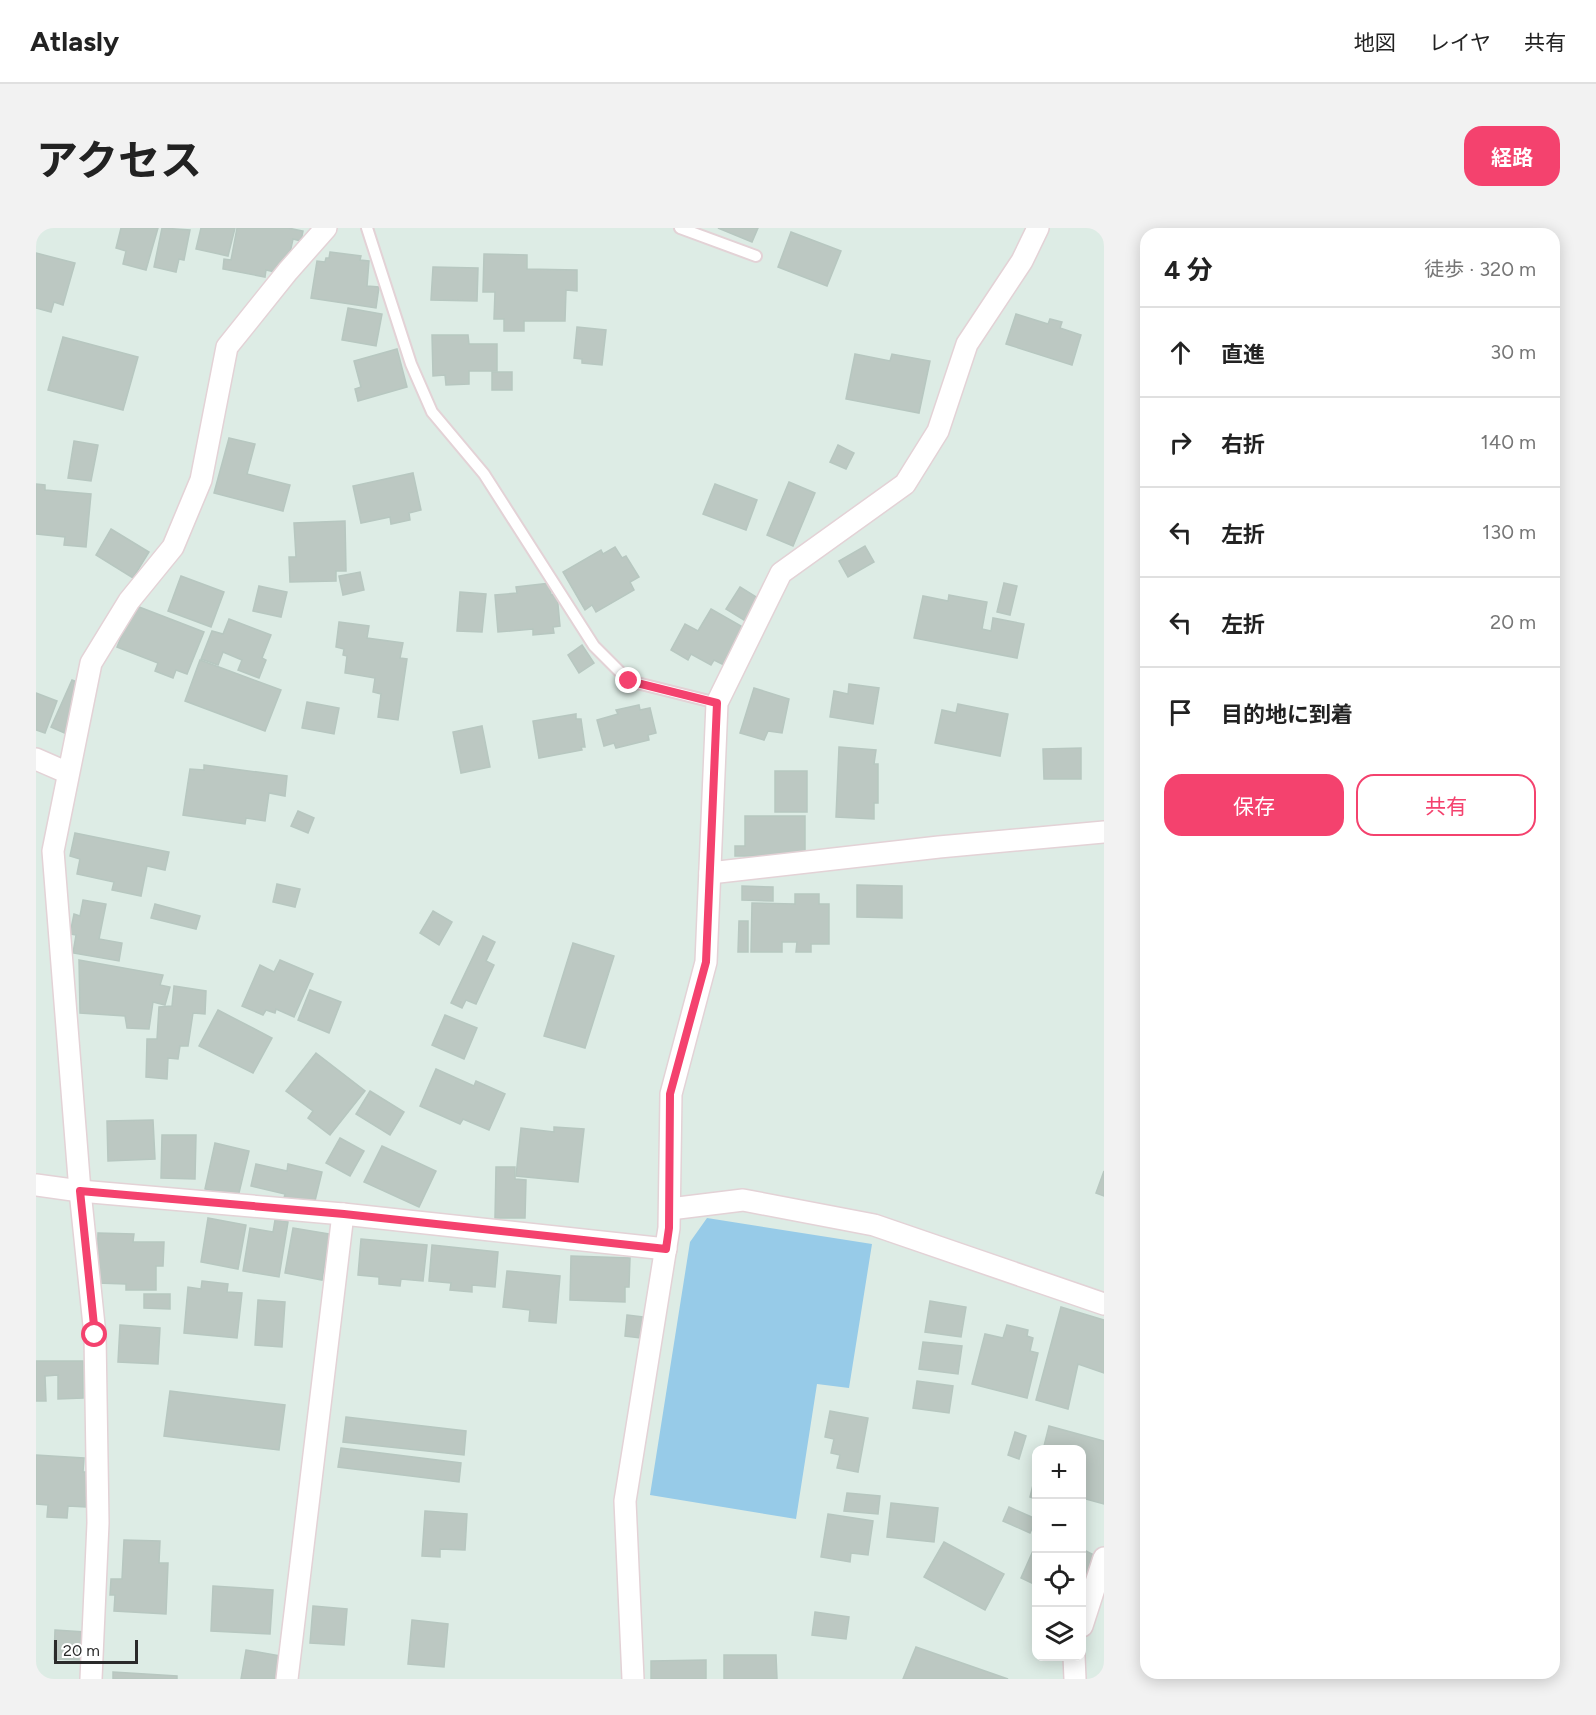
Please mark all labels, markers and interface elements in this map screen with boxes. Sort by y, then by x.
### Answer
text: Atlasly [30,24,119,58]
text: 地図 [1354,30,1396,55]
text: レイヤ [1429,30,1491,55]
text: 共有 [1524,30,1566,55]
button: 経路 [1464,126,1560,186]
text: アクセス [36,135,202,186]
text: 4 分 [1164,254,1213,286]
text: 徒歩 · 320 m [1424,257,1536,281]
icon: ahead [1164,336,1197,369]
text: 30 m [1490,340,1536,364]
text: 直進 [1221,341,1265,368]
icon: right [1164,426,1197,459]
text: 140 m [1481,430,1536,454]
text: 右折 [1221,431,1265,458]
icon: left [1164,516,1197,549]
text: 130 m [1482,520,1536,544]
text: 左折 [1221,521,1265,548]
icon: left [1164,606,1197,639]
text: 20 m [1490,610,1536,634]
text: 左折 [1221,611,1265,638]
route end [615,667,641,693]
icon: arrive [1164,696,1197,729]
text: 目的地に到着 [1221,701,1353,728]
button: 保存 [1164,774,1344,836]
button: 共有 [1356,774,1536,836]
route start [81,1321,107,1347]
map controls [1032,1445,1086,1661]
button: + [1032,1445,1086,1499]
button: − [1032,1499,1086,1553]
button: locate [1032,1553,1086,1607]
button: layers [1032,1607,1086,1661]
scale bar [54,1637,138,1664]
text: 20 m [63,1641,100,1660]

